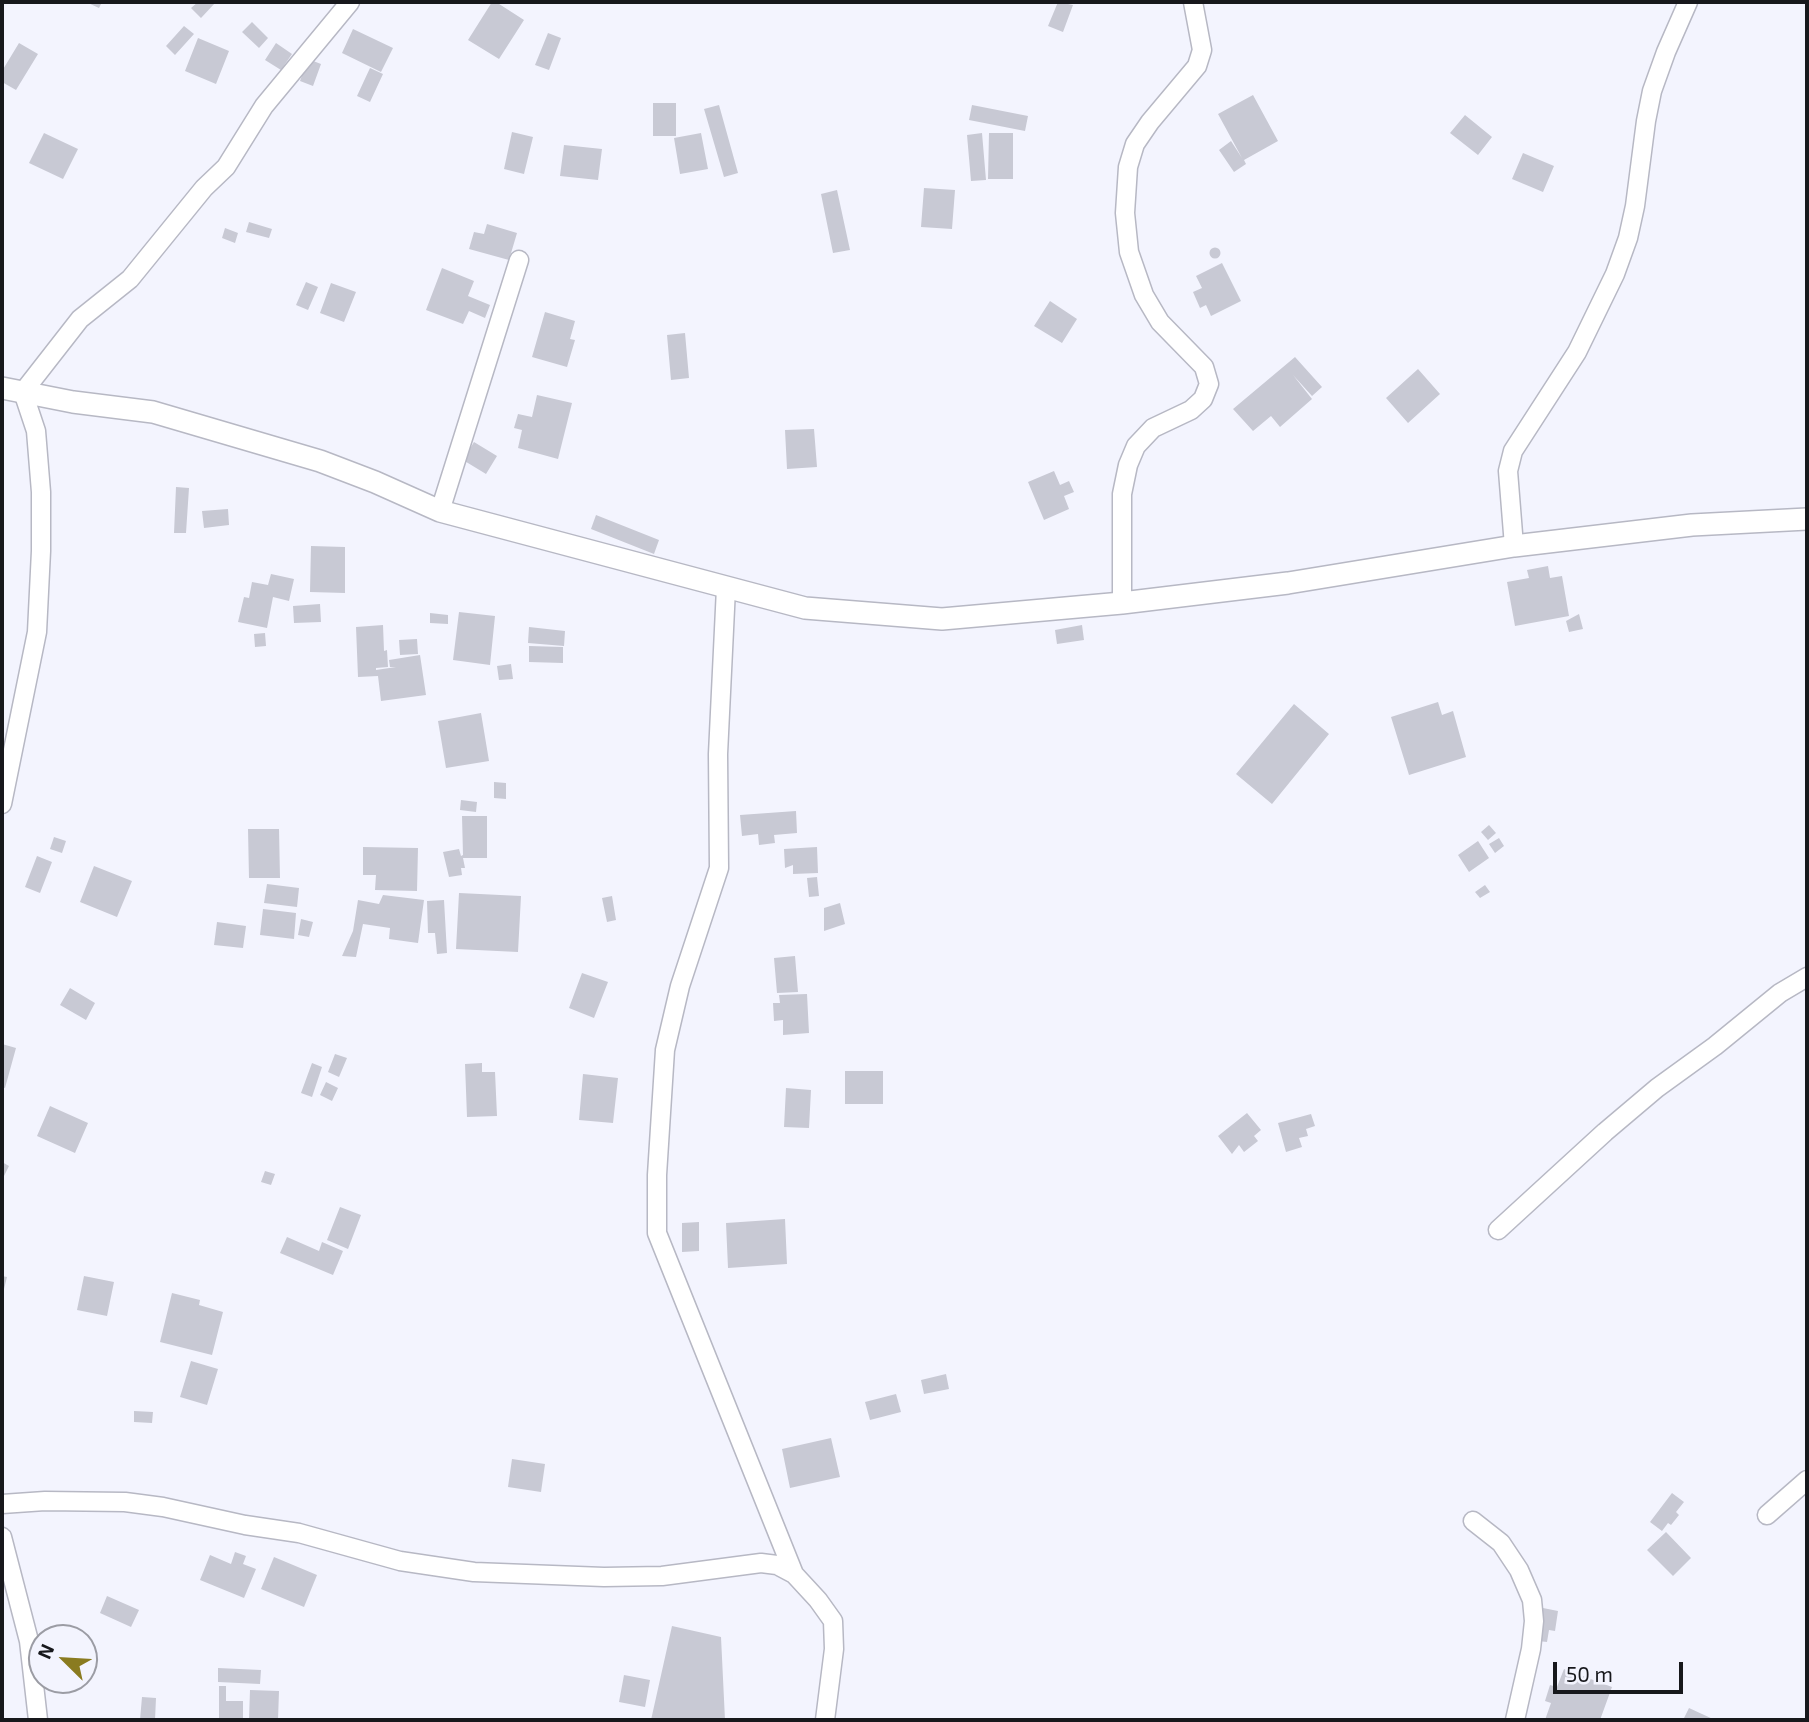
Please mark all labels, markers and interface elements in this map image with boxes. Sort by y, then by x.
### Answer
north arrow [28,1624,98,1694]
text: N [32,1640,58,1662]
scale bar [1557,1648,1686,1692]
text: 50 m [1566,1661,1613,1686]

